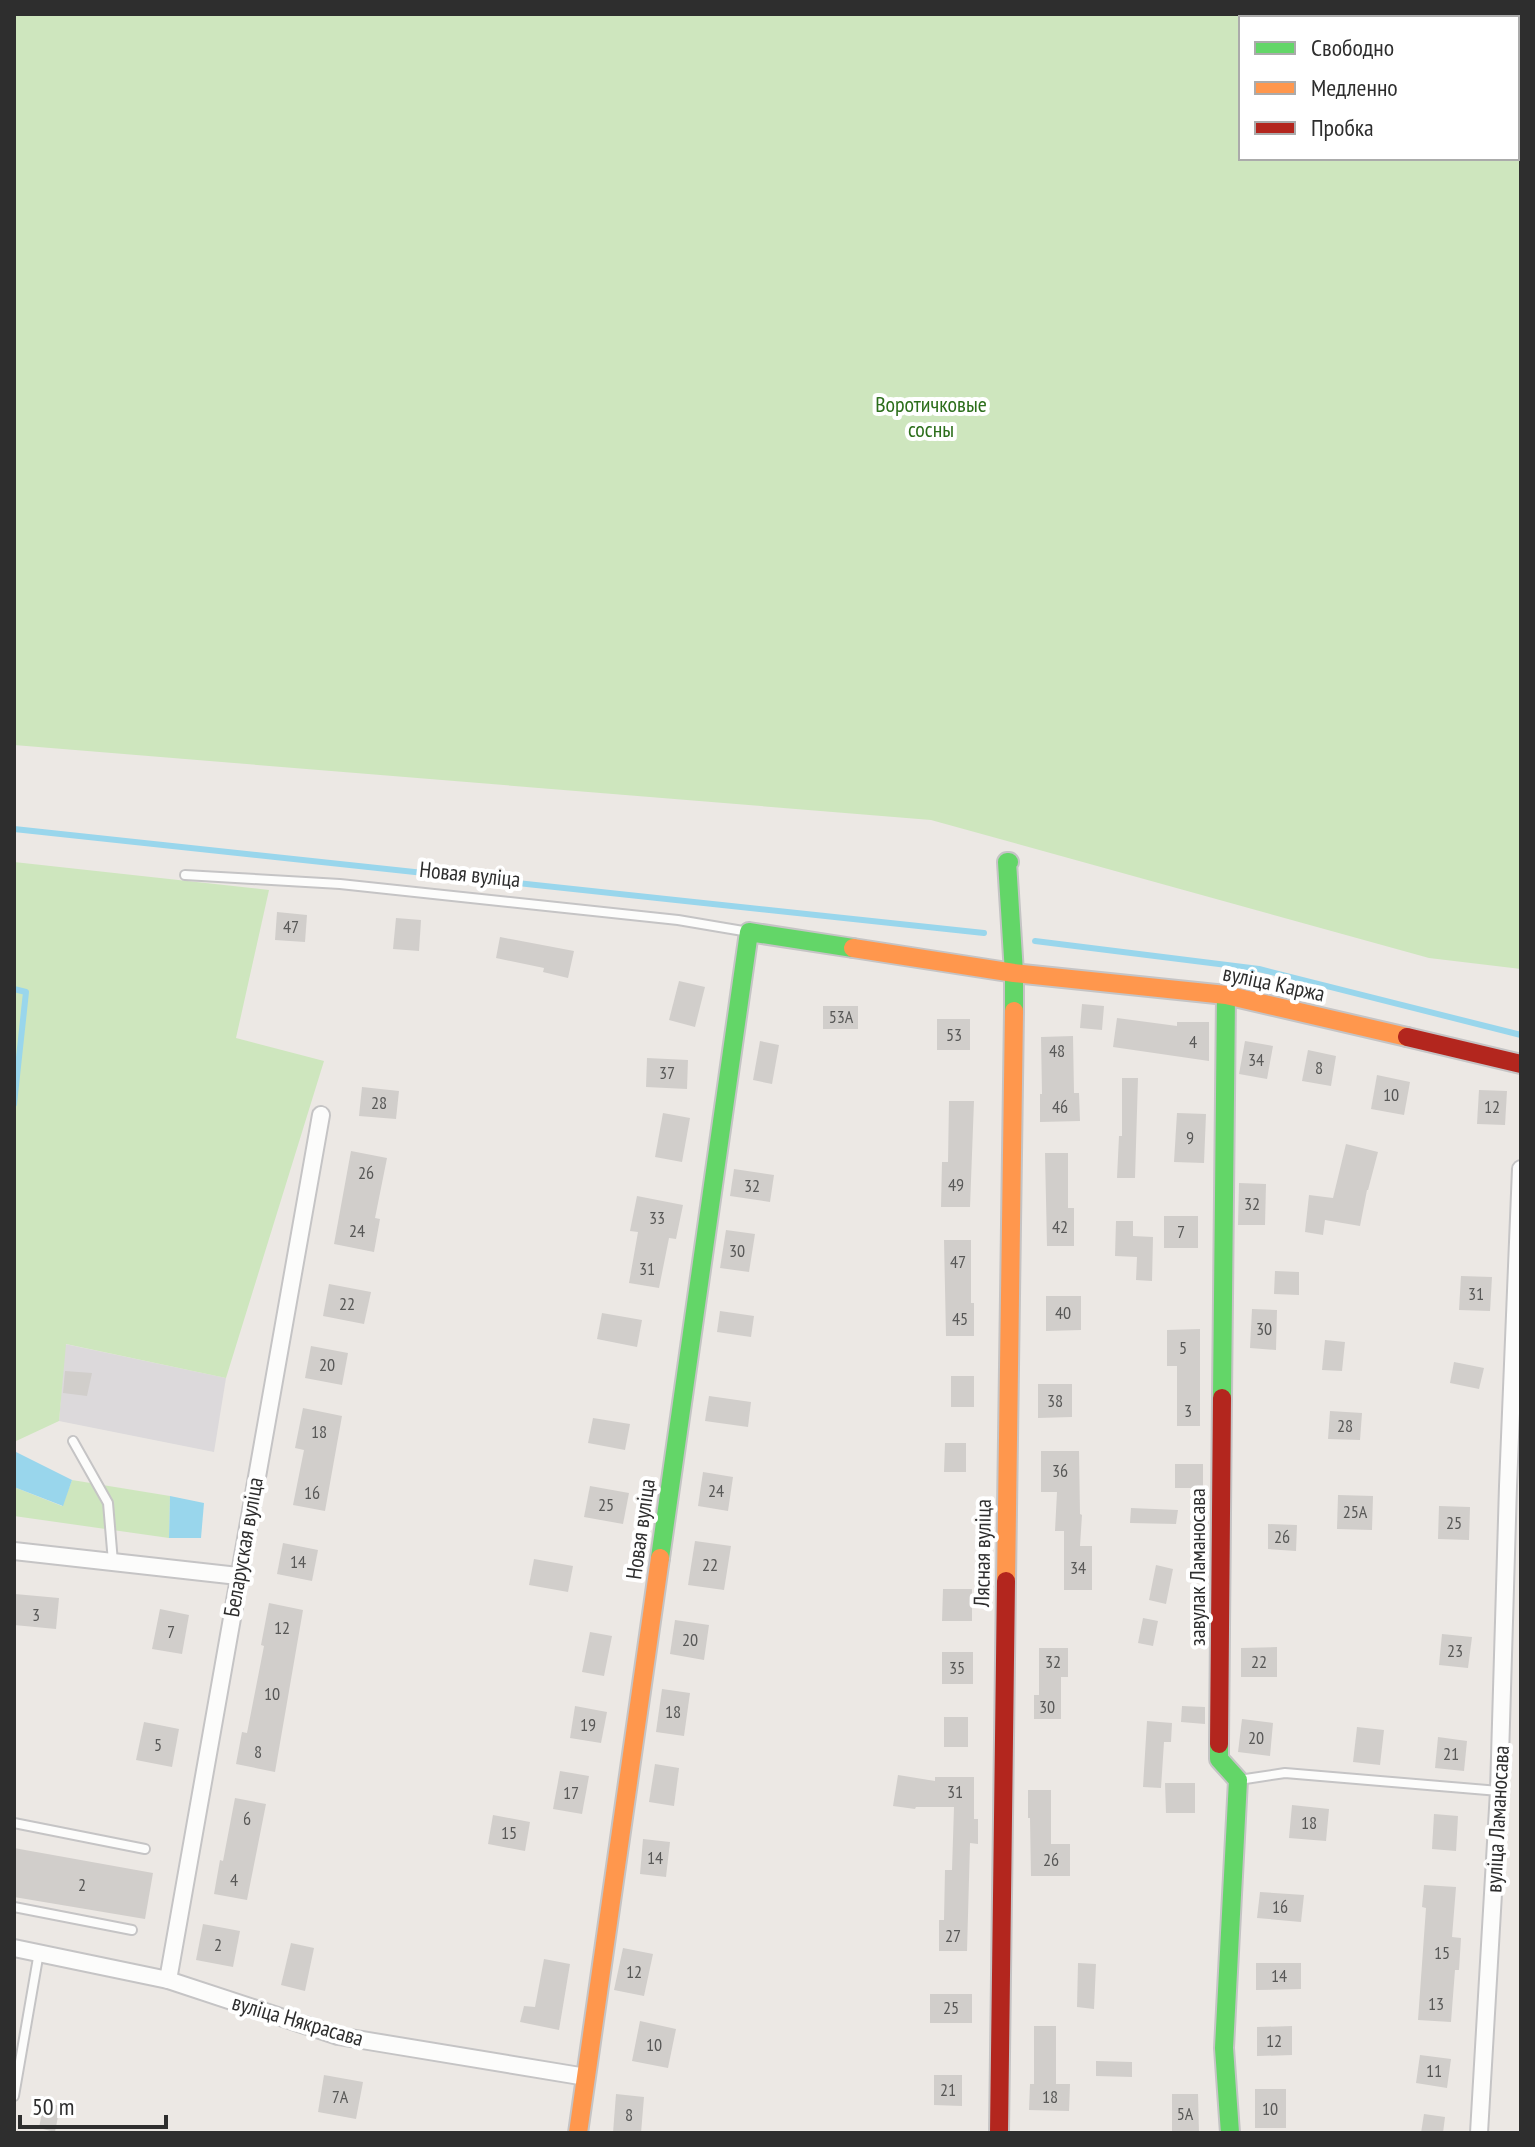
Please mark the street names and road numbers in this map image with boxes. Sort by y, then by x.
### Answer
street label: Новая вуліца [418,855,522,893]
street label: вуліца Каржа [1220,959,1328,1007]
street label: Беларуская вуліца [217,1475,269,1619]
street label: Новая вуліца [619,1477,661,1581]
street label: завулак Ламаносава [1183,1488,1211,1646]
street label: Лясная вуліца [967,1499,997,1608]
street label: вуліца Ламаносава [1479,1745,1515,1893]
street label: вуліца Някрасава [229,1988,367,2052]

